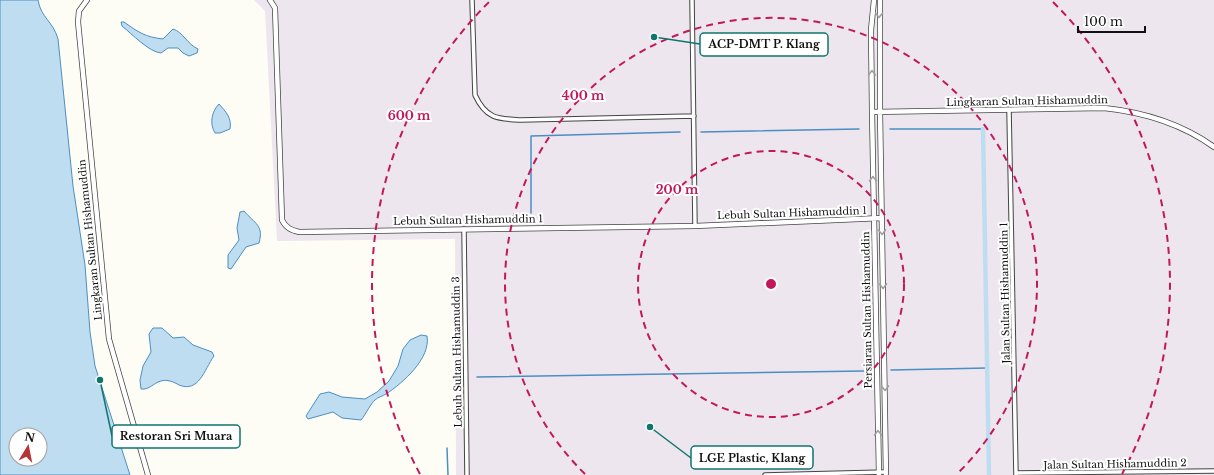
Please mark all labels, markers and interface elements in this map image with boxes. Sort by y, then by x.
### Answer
scale bar [1078,8,1145,34]
one-way arrow [875,12,884,18]
text: 100 m [1084,14,1123,29]
callout: ACP-DMT P. Klang [700,33,828,56]
text: ACP-DMT P. Klang [707,37,820,51]
one-way arrow [868,70,876,76]
text: 400 m [562,88,605,103]
street label: Lingkaran Sultan Hishamuddin [946,93,1108,109]
text: 600 m [388,108,431,123]
street label: Lingkaran Sultan Hishamuddin [75,159,105,321]
one-way arrow [869,176,877,182]
text: 200 m [656,182,699,197]
street label: Lebuh Sultan Hishamuddin 1 [717,204,867,222]
street label: Lebuh Sultan Hishamuddin 1 [393,212,543,228]
street label: Jalan Sultan Hishamuddin 1 [997,222,1013,366]
one-way arrow [878,229,886,235]
street label: Persiaran Sultan Hishamuddin [859,231,875,389]
street label: Lebuh Sultan Hishamuddin 3 [449,276,465,428]
centre of rings [764,277,778,291]
one-way arrow [879,283,887,289]
one-way arrow [881,385,889,391]
callout: Restoran Sri Muara [112,425,240,448]
north arrow [8,427,48,467]
text: N [23,429,37,445]
text: Restoran Sri Muara [120,429,233,443]
one-way arrow [874,430,882,436]
callout: LGE Plastic, Klang [691,446,813,469]
text: LGE Plastic, Klang [699,451,806,465]
street label: Jalan Sultan Hishamuddin 2 [1041,456,1187,472]

